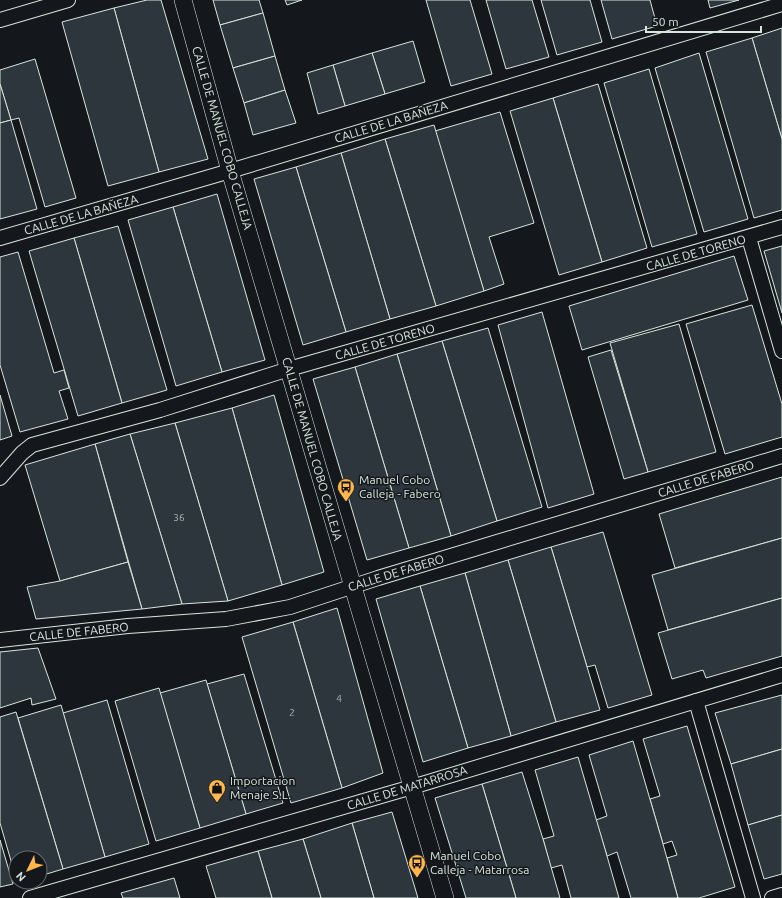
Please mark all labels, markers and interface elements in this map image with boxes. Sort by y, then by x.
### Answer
scale bar [646,8,761,34]
text: 50 m [652,15,679,28]
street label: CALLE DE MANUEL COBO CALLEJA [190,45,255,231]
street label: CALLE DE LA BAÑEZA [333,98,449,145]
street label: CALLE DE LA BAÑEZA [23,192,139,237]
street label: CALLE DE TORENO [645,232,747,273]
street label: CALLE DE TORENO [334,321,436,362]
street label: CALLE DE MANUEL COBO CALLEJA [280,356,345,542]
street label: CALLE DE FABERO [656,458,756,499]
place label: Manuel Cobo Calleja - Fabero [359,473,441,500]
bus stop icon: Manuel Cobo Calleja - Fabero [336,477,356,502]
house number: 36 [173,512,185,523]
street label: CALLE DE FABERO [346,552,446,593]
street label: CALLE DE FABERO [29,620,129,643]
house number: 4 [336,693,342,704]
house number: 2 [289,707,295,718]
street label: CALLE DE MATARROSA [345,763,469,812]
place label: Importacion Menaje S.L. [230,774,295,801]
shop icon: Importacion Menaje S.L. [207,778,227,803]
place label: Manuel Cobo Calleja - Matarrosa [430,849,529,876]
north arrow [8,850,48,890]
bus stop icon: Manuel Cobo Calleja - Matarrosa [407,853,427,878]
text: N [13,870,28,884]

